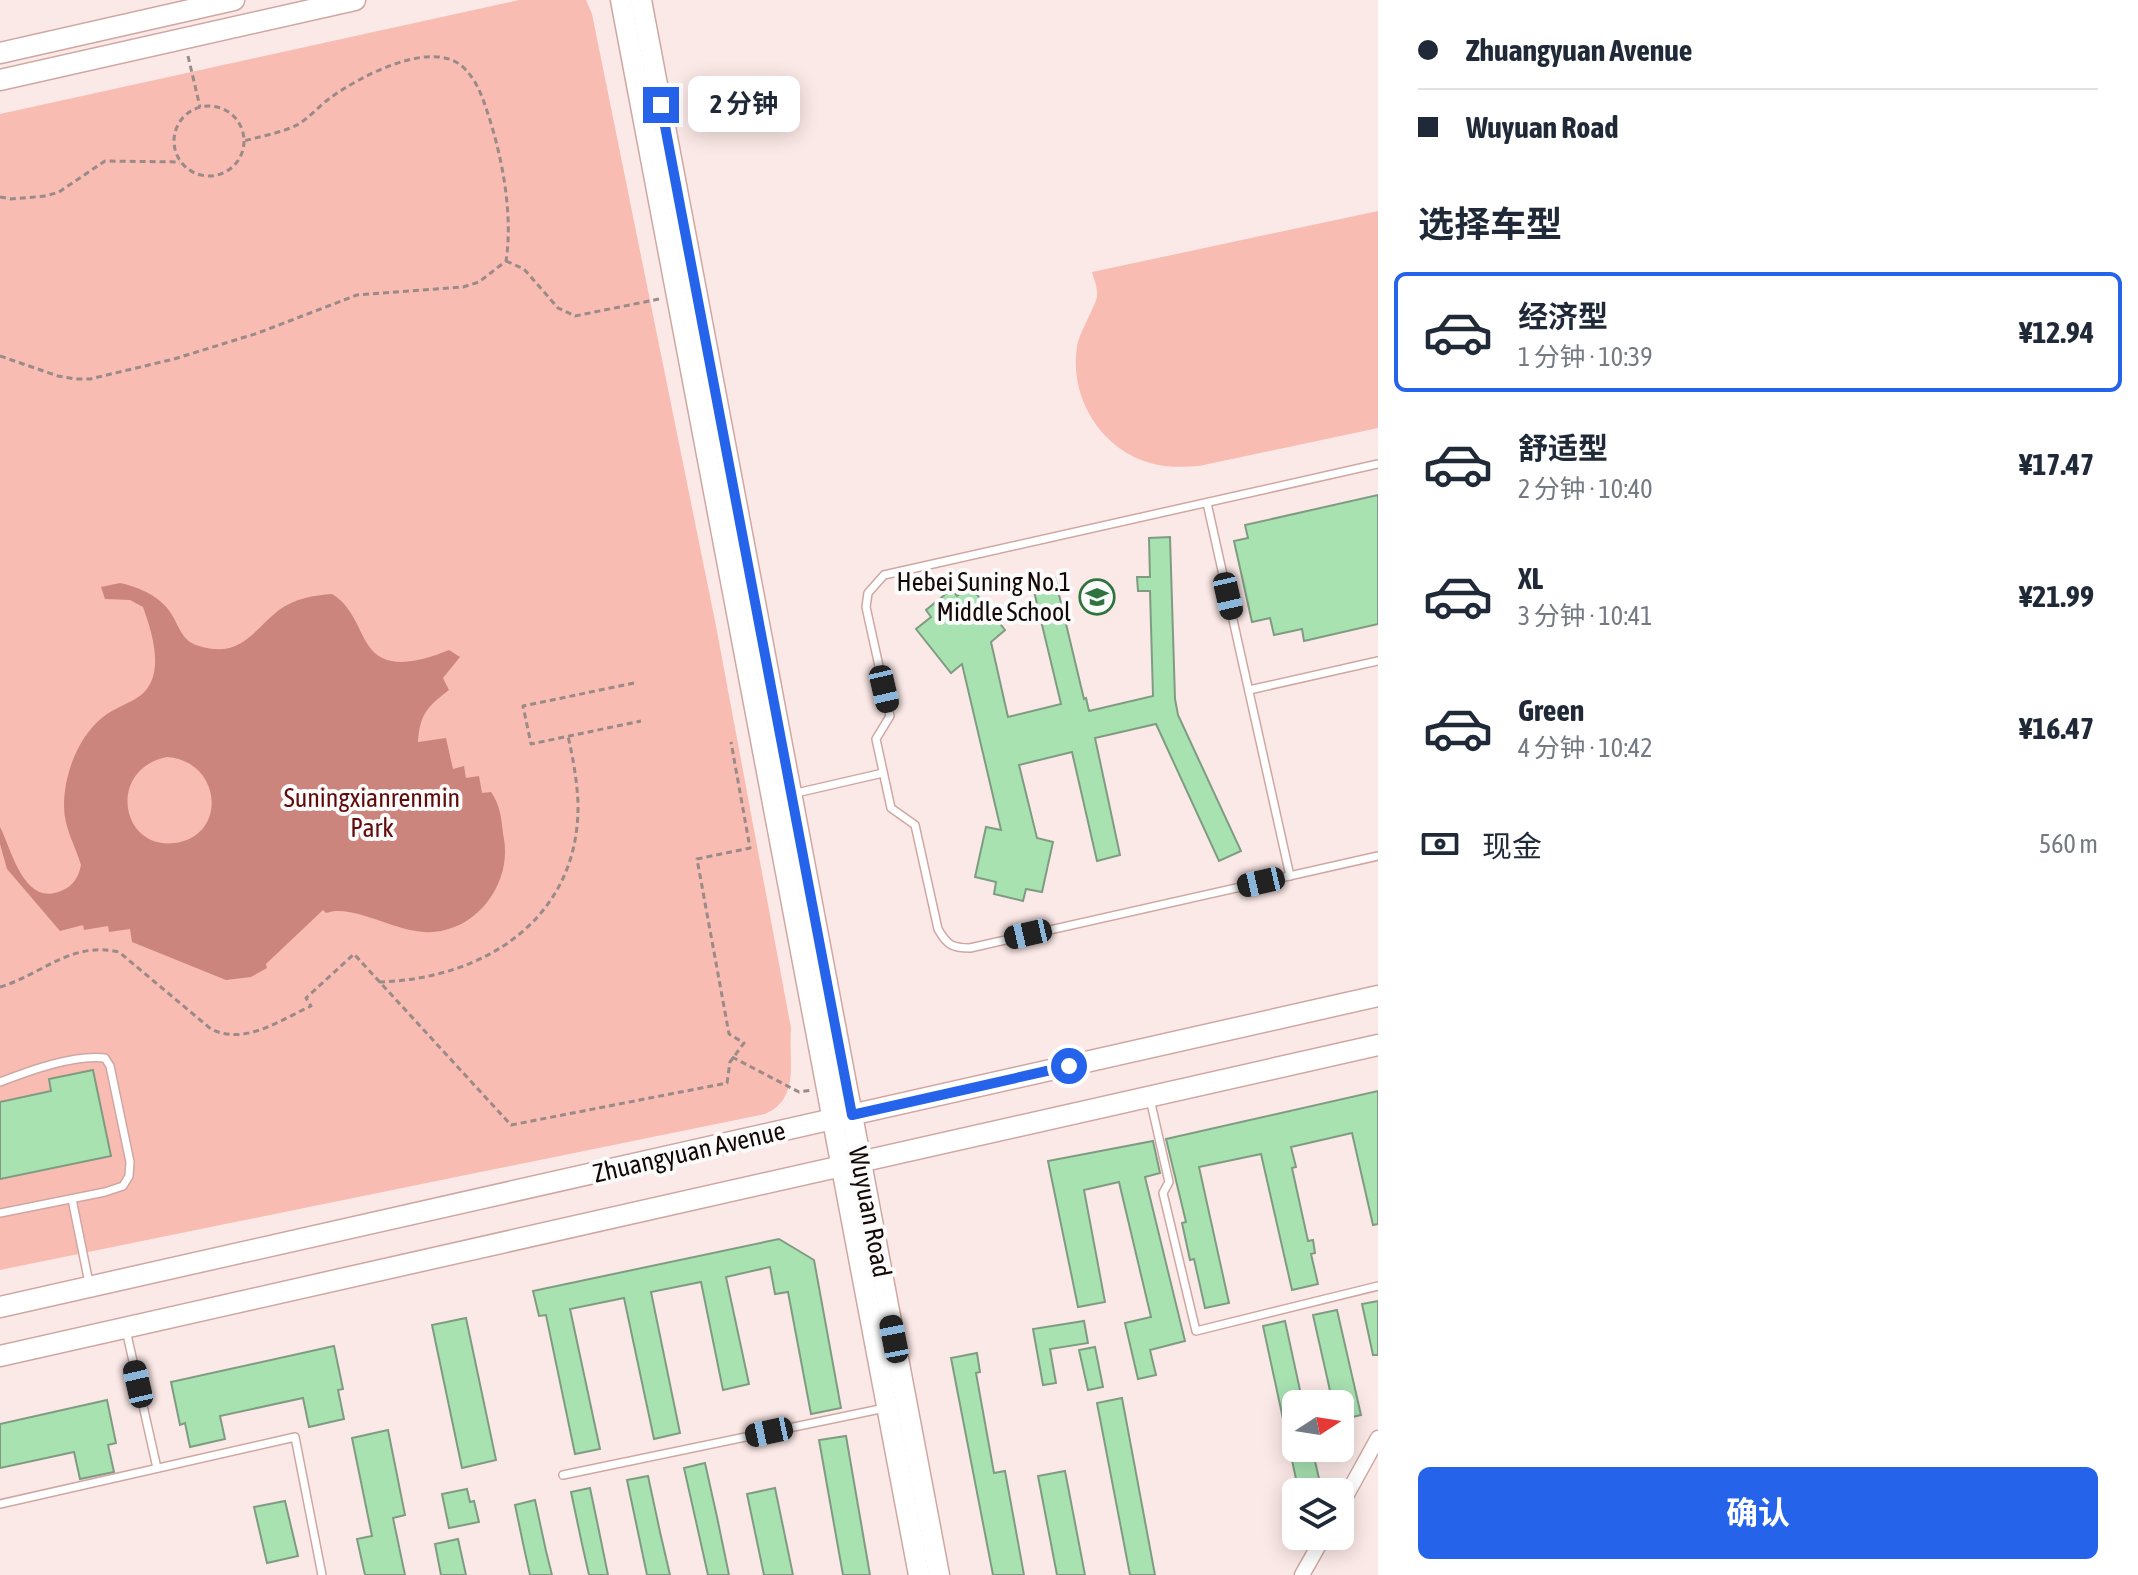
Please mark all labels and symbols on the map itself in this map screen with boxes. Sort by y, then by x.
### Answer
callout: 2 分钟 [689,77,801,133]
route end [643,87,679,123]
place label: Hebei Suning No.1 Middle School [897,567,1071,627]
car [1211,570,1245,622]
school or university icon: Hebei Suning No.1 Middle School [1078,578,1116,616]
car [867,663,901,715]
park label: Suningxianrenmin Park [284,783,460,843]
car [1235,865,1287,899]
car [1002,917,1054,951]
route start [1051,1048,1087,1084]
street label: Zhuangyuan Avenue [590,1115,788,1189]
street label: Wuyuan Road [843,1144,897,1280]
car [878,1313,910,1365]
car [121,1358,155,1410]
north arrow [1282,1390,1354,1462]
car [743,1415,795,1449]

